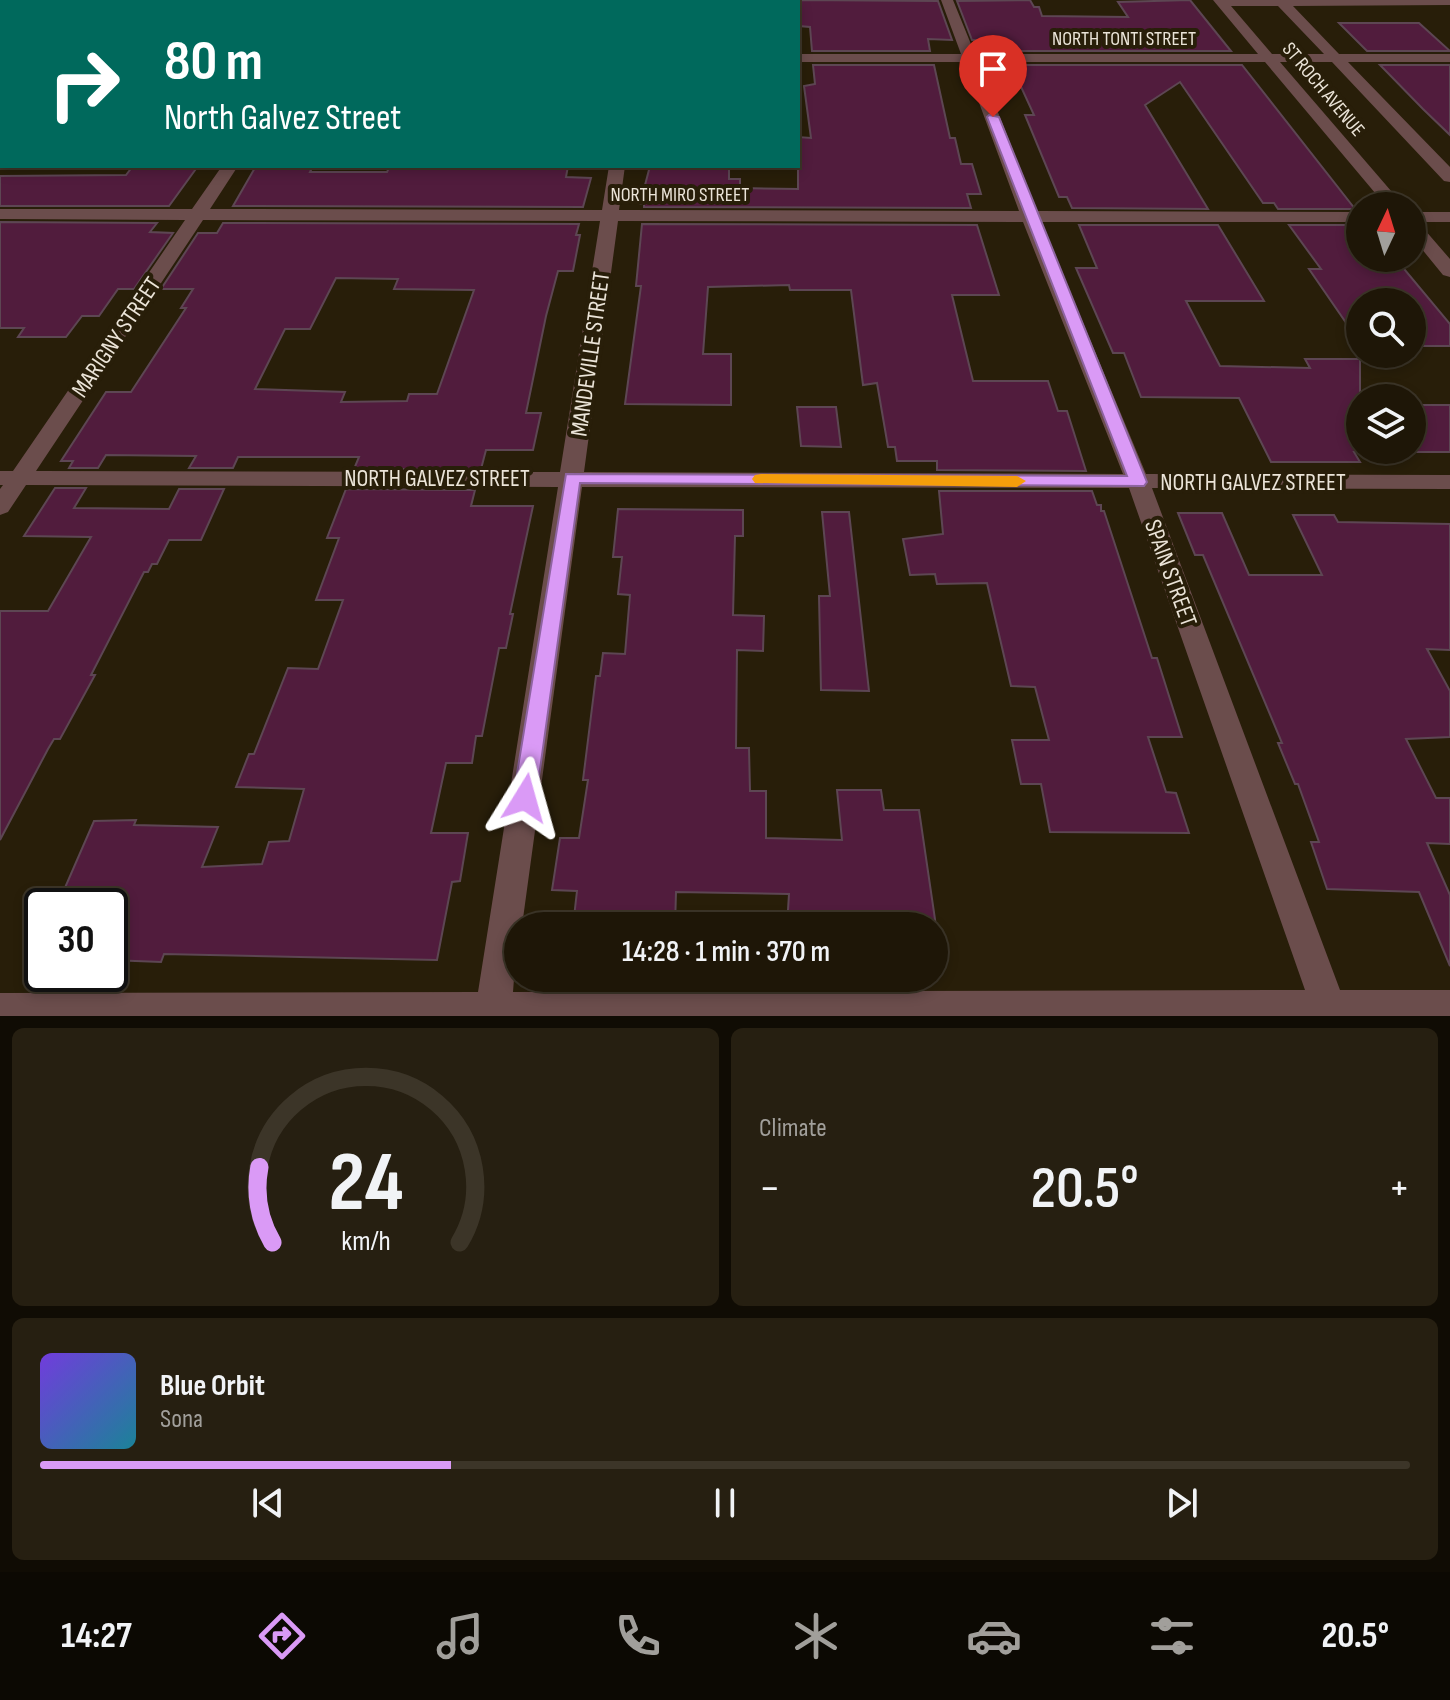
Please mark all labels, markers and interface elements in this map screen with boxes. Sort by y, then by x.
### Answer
street label: NORTH TONTI STREET [1052,27,1196,51]
text: 80 m [164,29,263,96]
icon: right [32,32,136,136]
pin [959,35,1027,117]
street label: ST ROCH AVENUE [1277,38,1369,142]
icon: arrive [971,47,1015,91]
text: North Galvez Street [164,97,401,140]
street label: NORTH MIRO STREET [611,183,749,207]
north arrow [1346,192,1426,272]
map controls [1346,192,1426,464]
street label: MANDEVILLE STREET [565,270,616,438]
street label: MARIGNY STREET [66,271,167,403]
button: search [1346,288,1426,368]
button: layers [1346,384,1426,464]
street label: NORTH GALVEZ STREET [344,464,530,493]
street label: NORTH GALVEZ STREET [1160,468,1346,497]
street label: SPAIN STREET [1138,516,1203,631]
position arrow [483,756,567,840]
speed limit sign: 30 [24,888,128,992]
text: 14:28 · 1 min · 370 m [622,934,830,970]
text: Climate [759,1113,827,1144]
text: 24 [328,1134,403,1234]
text: 20.5° [1030,1153,1139,1225]
text: − [759,1162,781,1215]
text: + [1388,1162,1410,1215]
text: km/h [341,1224,390,1259]
text: Blue Orbit [160,1368,265,1404]
text: Sona [160,1404,203,1435]
icon: previous [246,1481,290,1525]
icon: pause [703,1481,747,1525]
icon: next [1160,1481,1204,1525]
icon: directions [254,1608,310,1664]
icon: music [432,1608,488,1664]
icon: phone [610,1608,666,1664]
icon: climate [788,1608,844,1664]
icon: car [966,1608,1022,1664]
icon: filters [1144,1608,1200,1664]
text: 14:27 [61,1615,132,1658]
text: 20.5° [1322,1615,1389,1658]

